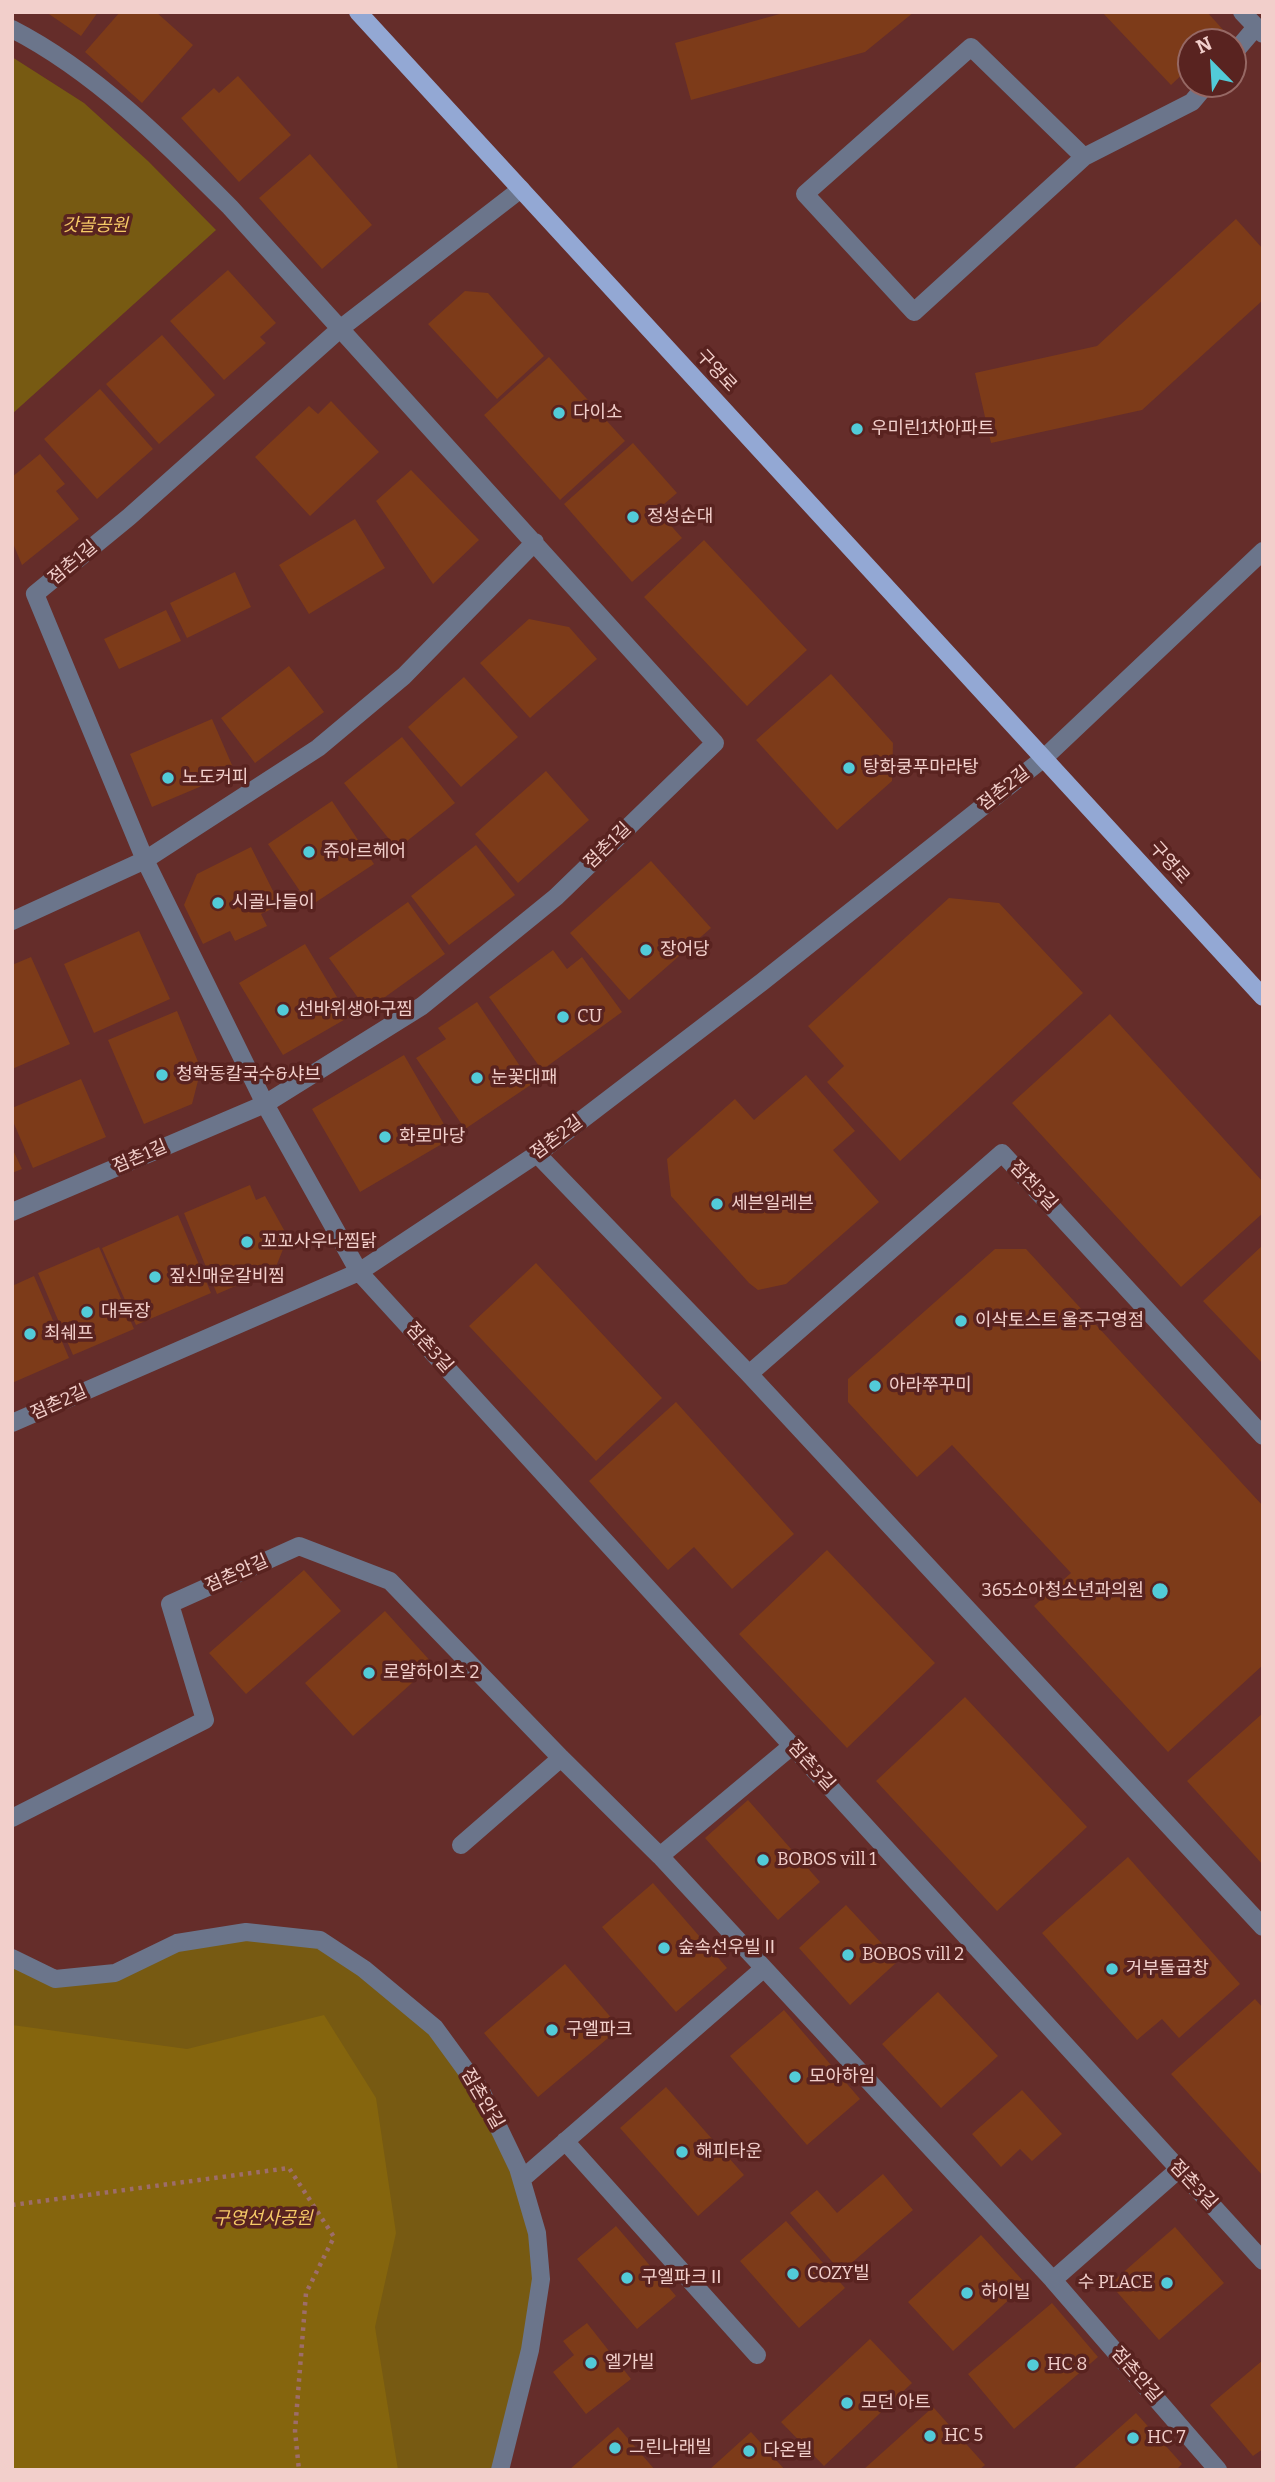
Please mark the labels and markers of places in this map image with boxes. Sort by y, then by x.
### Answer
place label: 다이소 [573,402,623,424]
marker: 다이소 [551,405,567,421]
place label: 우미린1차아파트 [871,418,994,440]
marker: 우미린1차아파트 [849,421,865,437]
place label: 정성순대 [647,506,713,528]
marker: 정성순대 [625,509,641,525]
place label: 탕화쿵푸마라탕 [863,757,979,779]
marker: 탕화쿵푸마라탕 [841,760,857,776]
place label: 노도커피 [182,767,248,789]
marker: 노도커피 [160,770,176,786]
place label: 쥬아르헤어 [323,841,406,863]
marker: 쥬아르헤어 [301,844,317,860]
place label: 시골나들이 [232,892,315,914]
marker: 시골나들이 [210,895,226,911]
place label: 장어당 [660,939,710,961]
marker: 장어당 [638,942,654,958]
place label: 선바위생아구찜 [297,999,413,1021]
marker: 선바위생아구찜 [275,1002,291,1018]
place label: CU [577,1006,602,1028]
marker: CU [555,1009,571,1025]
place label: 청학동칼국수&샤브 [176,1064,321,1086]
marker: 청학동칼국수&샤브 [154,1067,170,1083]
place label: 눈꽃대패 [491,1067,557,1089]
marker: 눈꽃대패 [469,1070,485,1086]
place label: 화로마당 [399,1126,465,1148]
marker: 화로마당 [377,1129,393,1145]
place label: 세븐일레븐 [731,1193,814,1215]
marker: 세븐일레븐 [709,1196,725,1212]
place label: 꼬꼬사우나찜닭 [261,1231,377,1253]
marker: 꼬꼬사우나찜닭 [239,1234,255,1250]
place label: 짚신매운갈비찜 [169,1266,285,1288]
marker: 짚신매운갈비찜 [147,1269,163,1285]
place label: 대독장 [101,1301,151,1323]
marker: 대독장 [79,1304,95,1320]
place label: 이삭토스트 울주구영점 [975,1310,1144,1332]
marker: 이삭토스트 울주구영점 [953,1313,969,1329]
place label: 최쉐프 [44,1323,94,1345]
marker: 최쉐프 [22,1326,38,1342]
place label: 아라쭈꾸미 [889,1375,972,1397]
marker: 아라쭈꾸미 [867,1378,883,1394]
place label: 365소아청소년과의원 [981,1580,1144,1602]
marker: 365소아청소년과의원 [1150,1581,1170,1601]
place label: 로얄하이츠 2 [383,1662,479,1684]
marker: 로얄하이츠 2 [361,1665,377,1681]
place label: BOBOS vill 1 [777,1849,877,1871]
marker: BOBOS vill 1 [755,1852,771,1868]
place label: 숲속선우빌Ⅱ [678,1937,779,1959]
marker: 숲속선우빌Ⅱ [656,1940,672,1956]
place label: BOBOS vill 2 [862,1944,964,1966]
marker: BOBOS vill 2 [840,1947,856,1963]
place label: 거부돌곱창 [1126,1958,1209,1980]
marker: 거부돌곱창 [1104,1961,1120,1977]
place label: 구엘파크 [566,2019,632,2041]
marker: 구엘파크 [544,2022,560,2038]
place label: 모아하임 [809,2066,875,2088]
marker: 모아하임 [787,2069,803,2085]
place label: 해피타운 [696,2141,762,2163]
marker: 해피타운 [674,2144,690,2160]
place label: COZY빌 [807,2263,870,2285]
marker: COZY빌 [785,2266,801,2282]
place label: 구엘파크Ⅱ [641,2267,725,2289]
marker: 구엘파크Ⅱ [619,2270,635,2286]
place label: 수 PLACE [1078,2272,1153,2294]
marker: 수 PLACE [1159,2275,1175,2291]
place label: 하이빌 [981,2282,1031,2304]
marker: 하이빌 [959,2285,975,2301]
place label: 엘가빌 [605,2352,655,2374]
place label: HC 8 [1047,2354,1087,2376]
marker: 엘가빌 [583,2355,599,2371]
marker: HC 8 [1025,2357,1041,2373]
place label: 모던 아트 [861,2392,931,2414]
marker: 모던 아트 [839,2395,855,2411]
place label: HC 5 [944,2425,983,2447]
place label: HC 7 [1147,2427,1186,2449]
marker: HC 5 [922,2428,938,2444]
marker: HC 7 [1125,2430,1141,2446]
place label: 그린나래빌 [629,2437,712,2459]
marker: 그린나래빌 [607,2440,623,2456]
place label: 다온빌 [763,2440,813,2462]
marker: 다온빌 [741,2443,757,2459]

